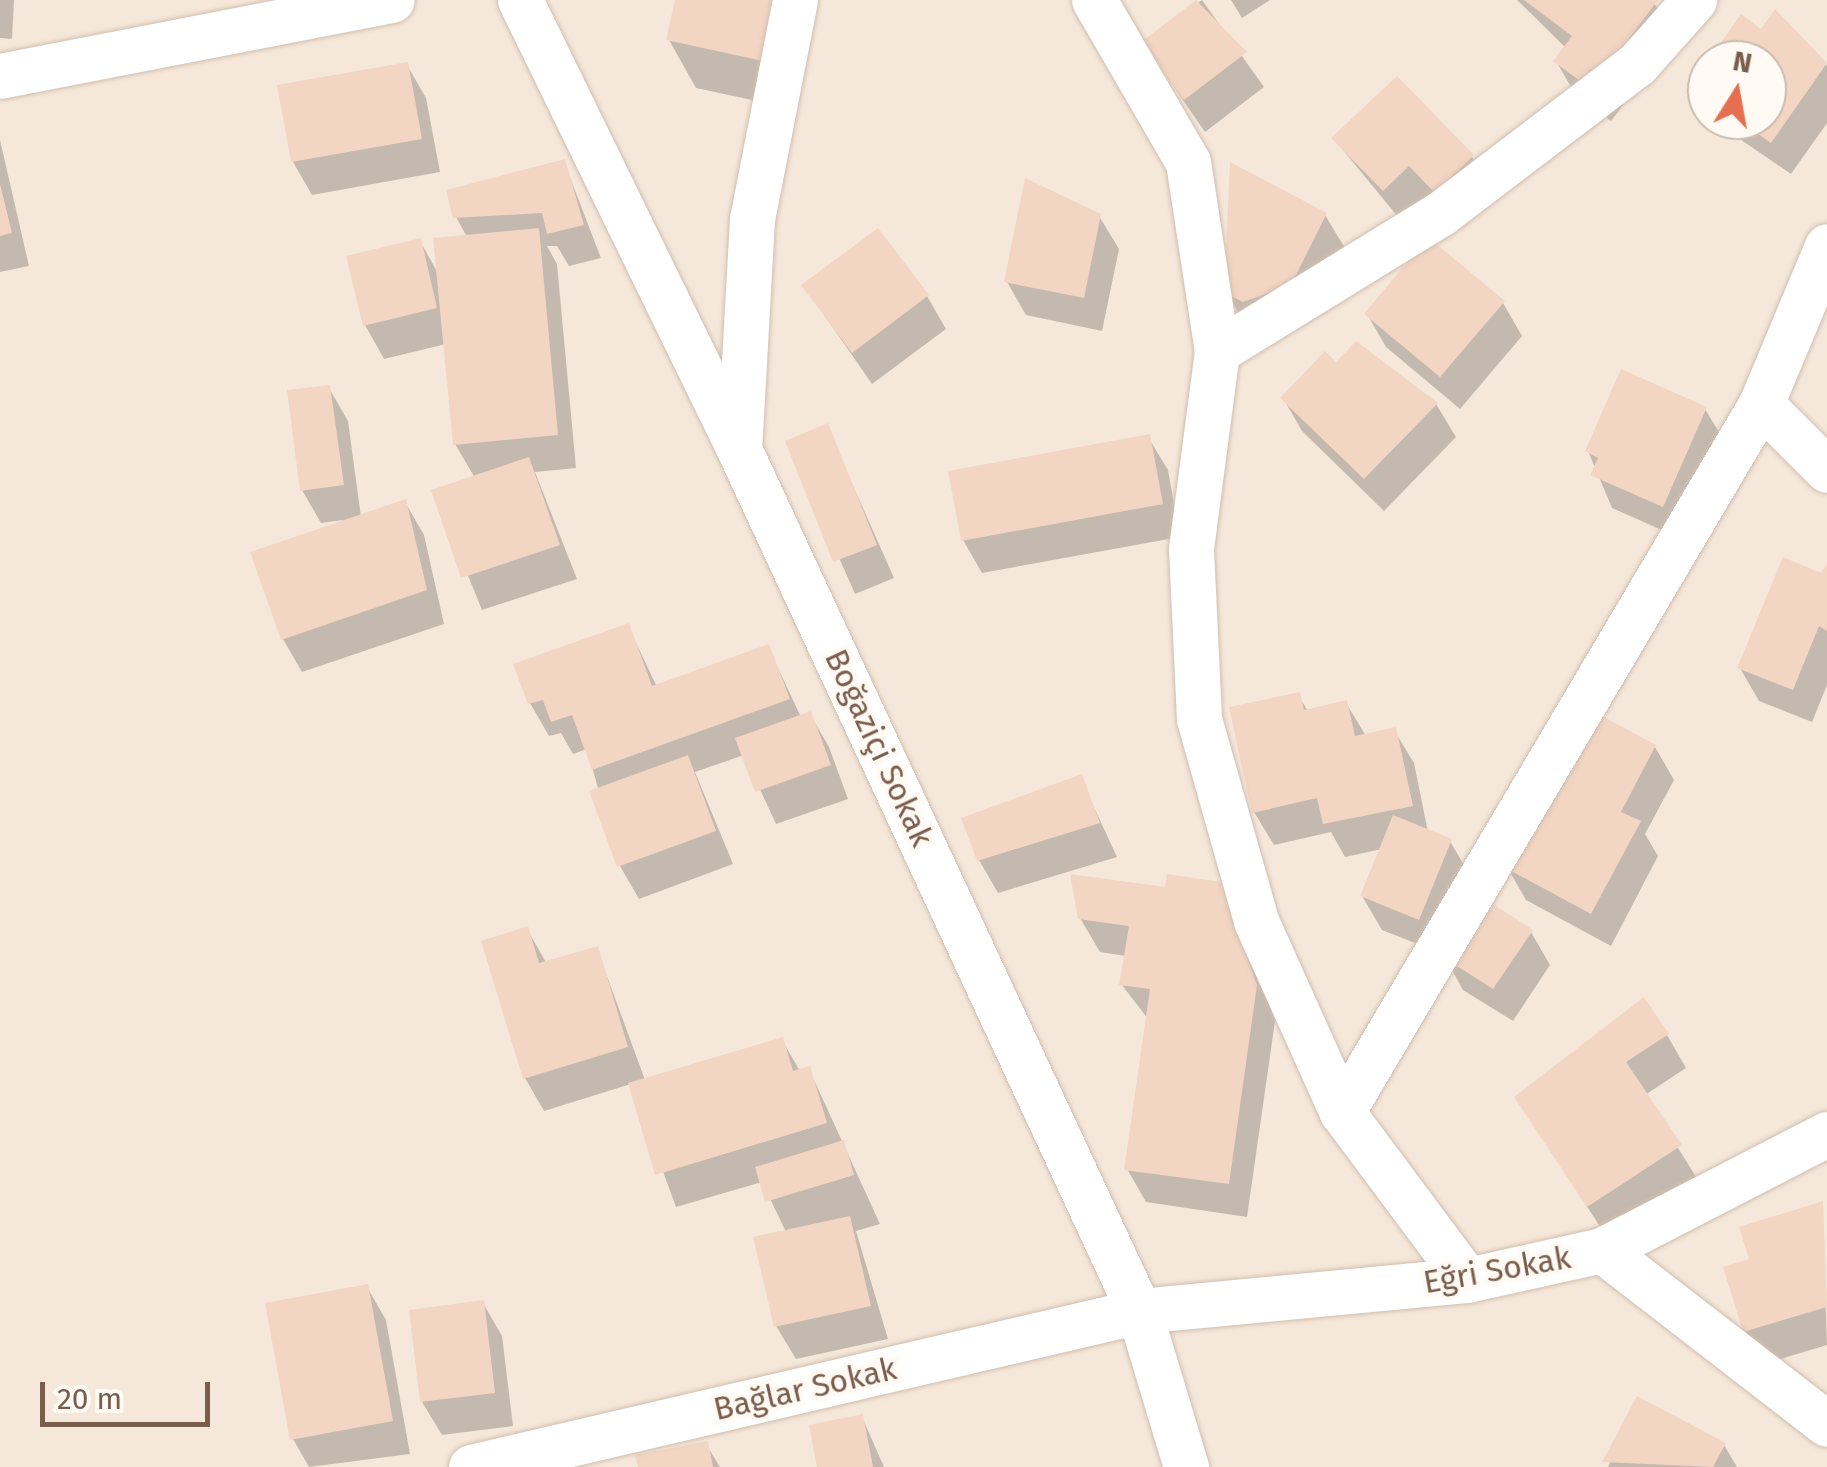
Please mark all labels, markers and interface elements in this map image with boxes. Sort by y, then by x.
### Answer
north arrow [1687,40,1787,140]
text: N [1730,44,1755,80]
street label: Boğaziçi Sokak [817,643,941,853]
street label: Eğri Sokak [1420,1238,1574,1302]
street label: Bağlar Sokak [710,1349,900,1429]
scale bar [45,1362,215,1424]
text: 20 m [57,1381,122,1417]

